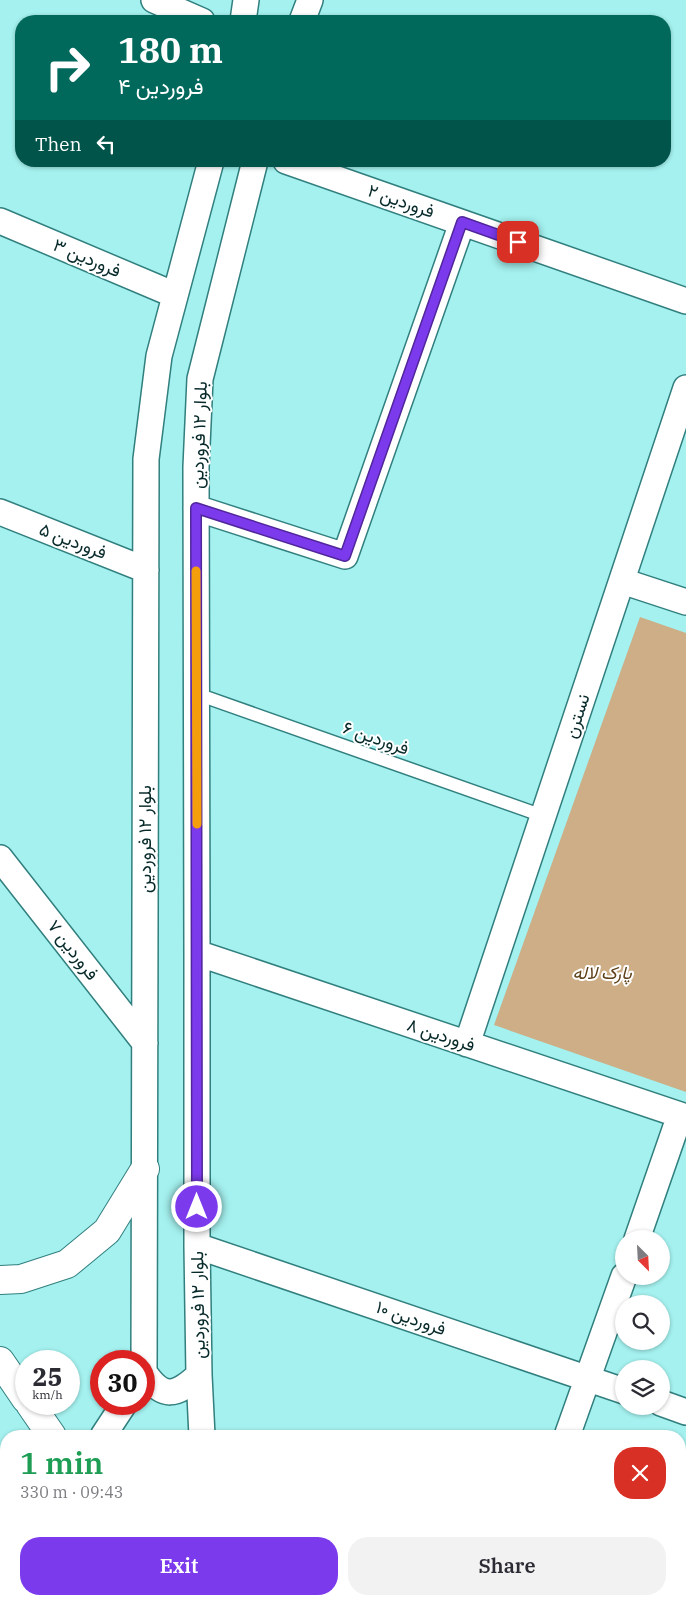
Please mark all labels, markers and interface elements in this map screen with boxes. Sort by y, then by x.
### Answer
text: 180 m [118,27,223,73]
icon: right [35,35,100,100]
text: فروردین ۴ [118,71,204,100]
icon: left [92,130,120,158]
text: Then [35,132,82,156]
street label: فروردین ۲ [365,178,438,223]
pin [497,221,539,263]
icon: arrive [504,228,532,256]
street label: فروردین ۳ [50,233,125,282]
street label: بلوار ۱۲ فروردین [185,381,212,489]
street label: فروردین ۵ [36,517,110,564]
street label: نسترن [559,691,594,741]
street label: فروردین ۶ [340,716,412,760]
street label: بلوار ۱۲ فروردین [133,785,156,893]
street label: فروردین ۷ [43,915,104,984]
park label: پارک لاله [572,961,632,985]
street label: فروردین ۸ [404,1013,478,1056]
position arrow [170,1180,222,1232]
north arrow [615,1230,670,1285]
map controls [615,1230,670,1415]
street label: بلوار ۱۲ فروردین [185,1251,210,1359]
street label: فروردین ۱۰ [373,1295,449,1340]
button: search [615,1295,670,1350]
speed limit sign: 30 [90,1350,155,1415]
text: 25 [32,1360,63,1393]
button: layers [615,1360,670,1415]
text: km/h [32,1387,63,1402]
text: 1 min [20,1443,103,1482]
button: close [614,1447,666,1499]
text: 330 m · 09:43 [20,1482,123,1502]
button: Exit [20,1537,338,1595]
button: Share [348,1537,666,1595]

